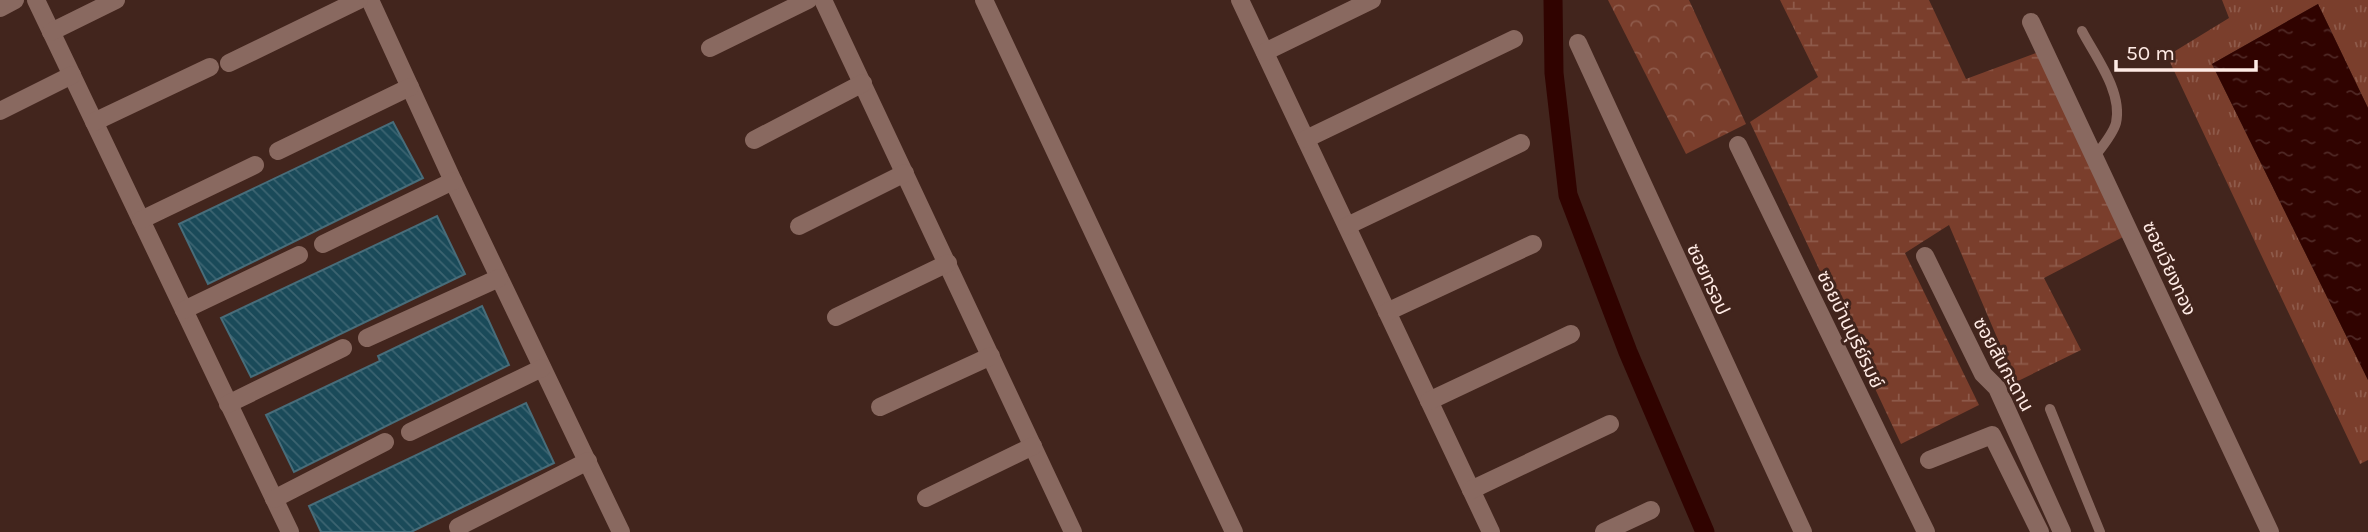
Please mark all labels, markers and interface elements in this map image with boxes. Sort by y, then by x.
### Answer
scale bar [2116,28,2256,72]
text: 50 m [2126,41,2175,65]
street label: ซอยเวียงทอง [2138,218,2201,319]
street label: ซอยทรอป [1682,240,1734,319]
street label: ซอยบ้านบุรีย์รมย์ [1812,267,1889,392]
street label: ซอยสันกะดาน [1968,314,2038,415]

